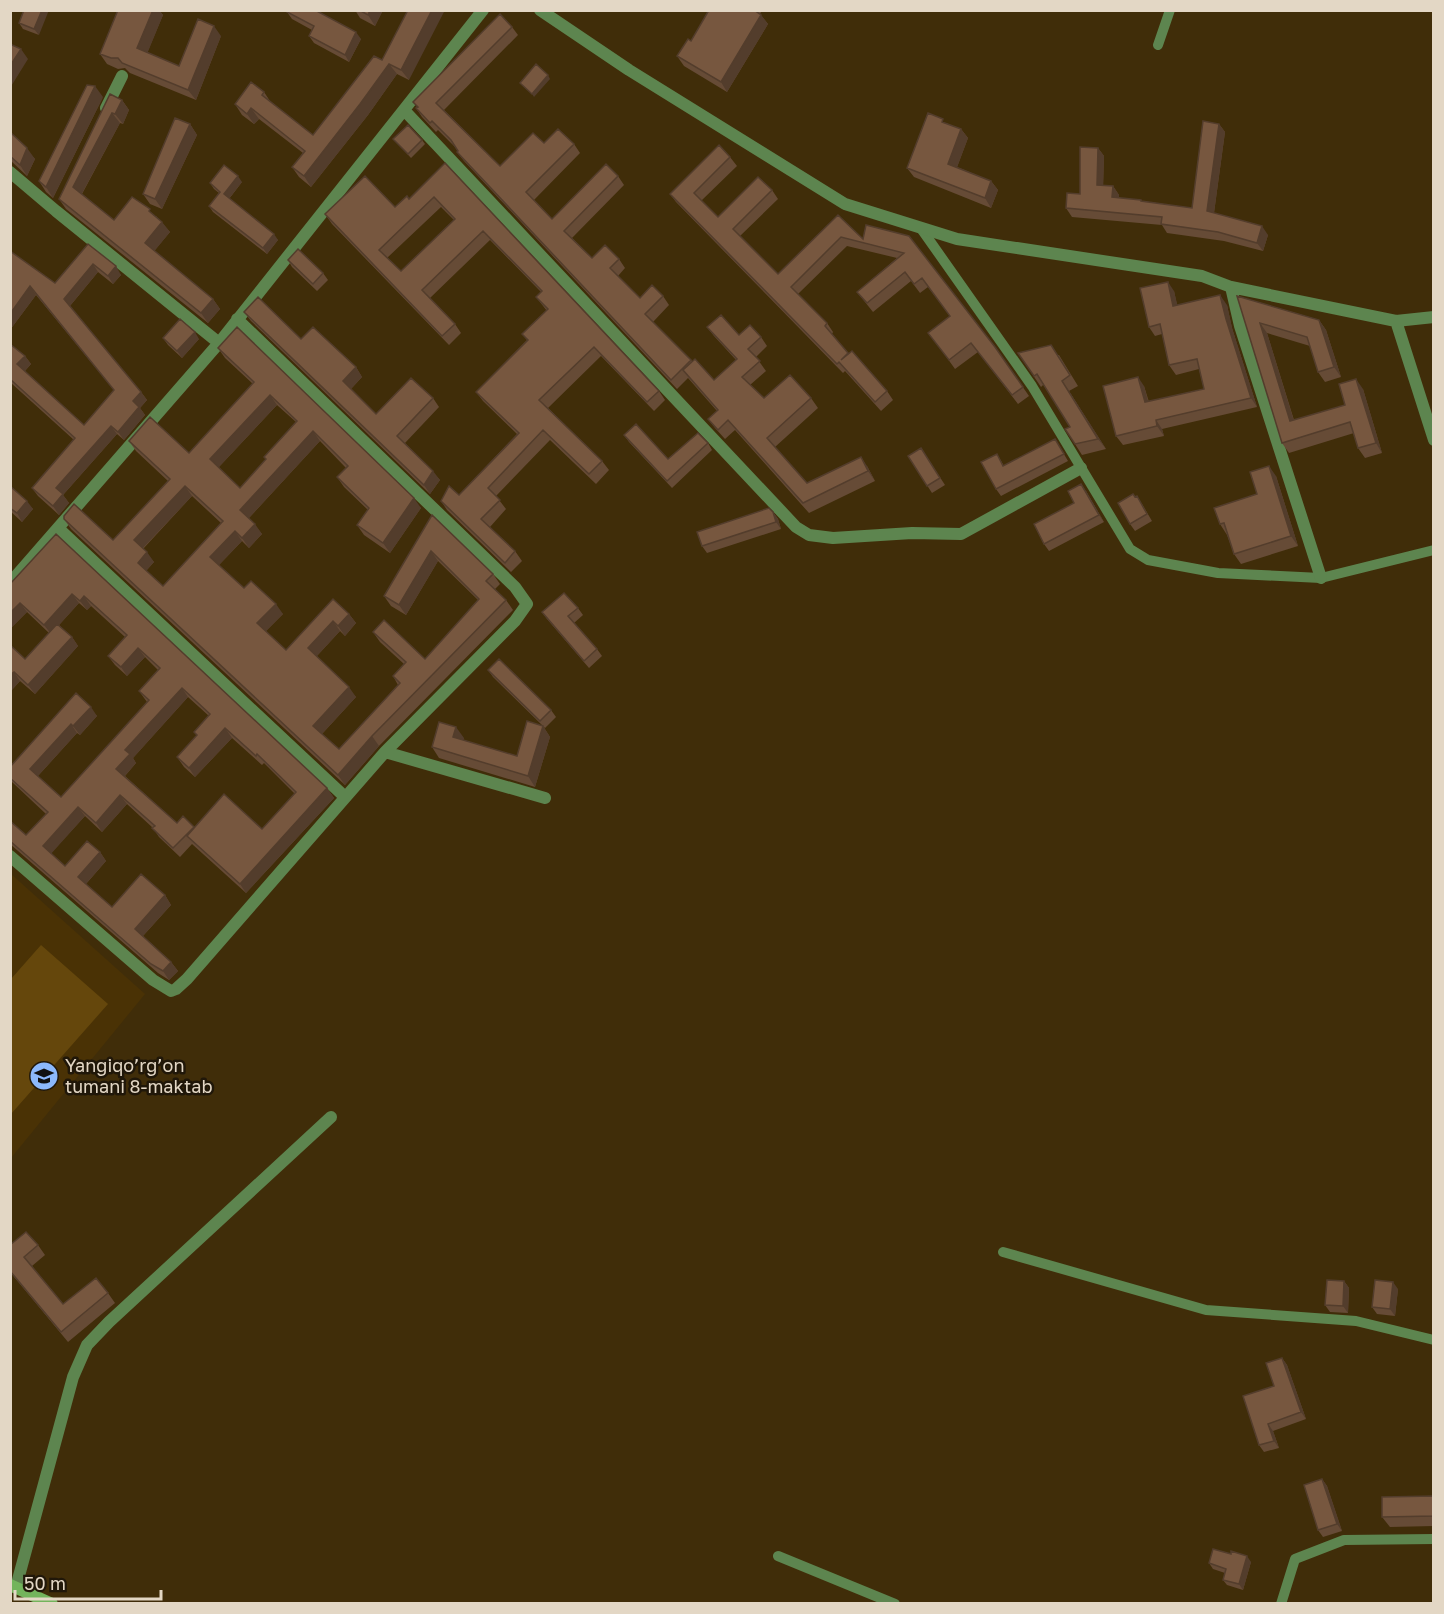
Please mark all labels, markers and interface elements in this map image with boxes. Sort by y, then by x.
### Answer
place label: Yangiqo’rg’on tumani 8-maktab [65,1054,212,1097]
school or university icon: Yangiqo’rg’on tumani 8-maktab [28,1060,60,1092]
scale bar [15,1563,160,1601]
text: 50 m [24,1572,66,1594]

